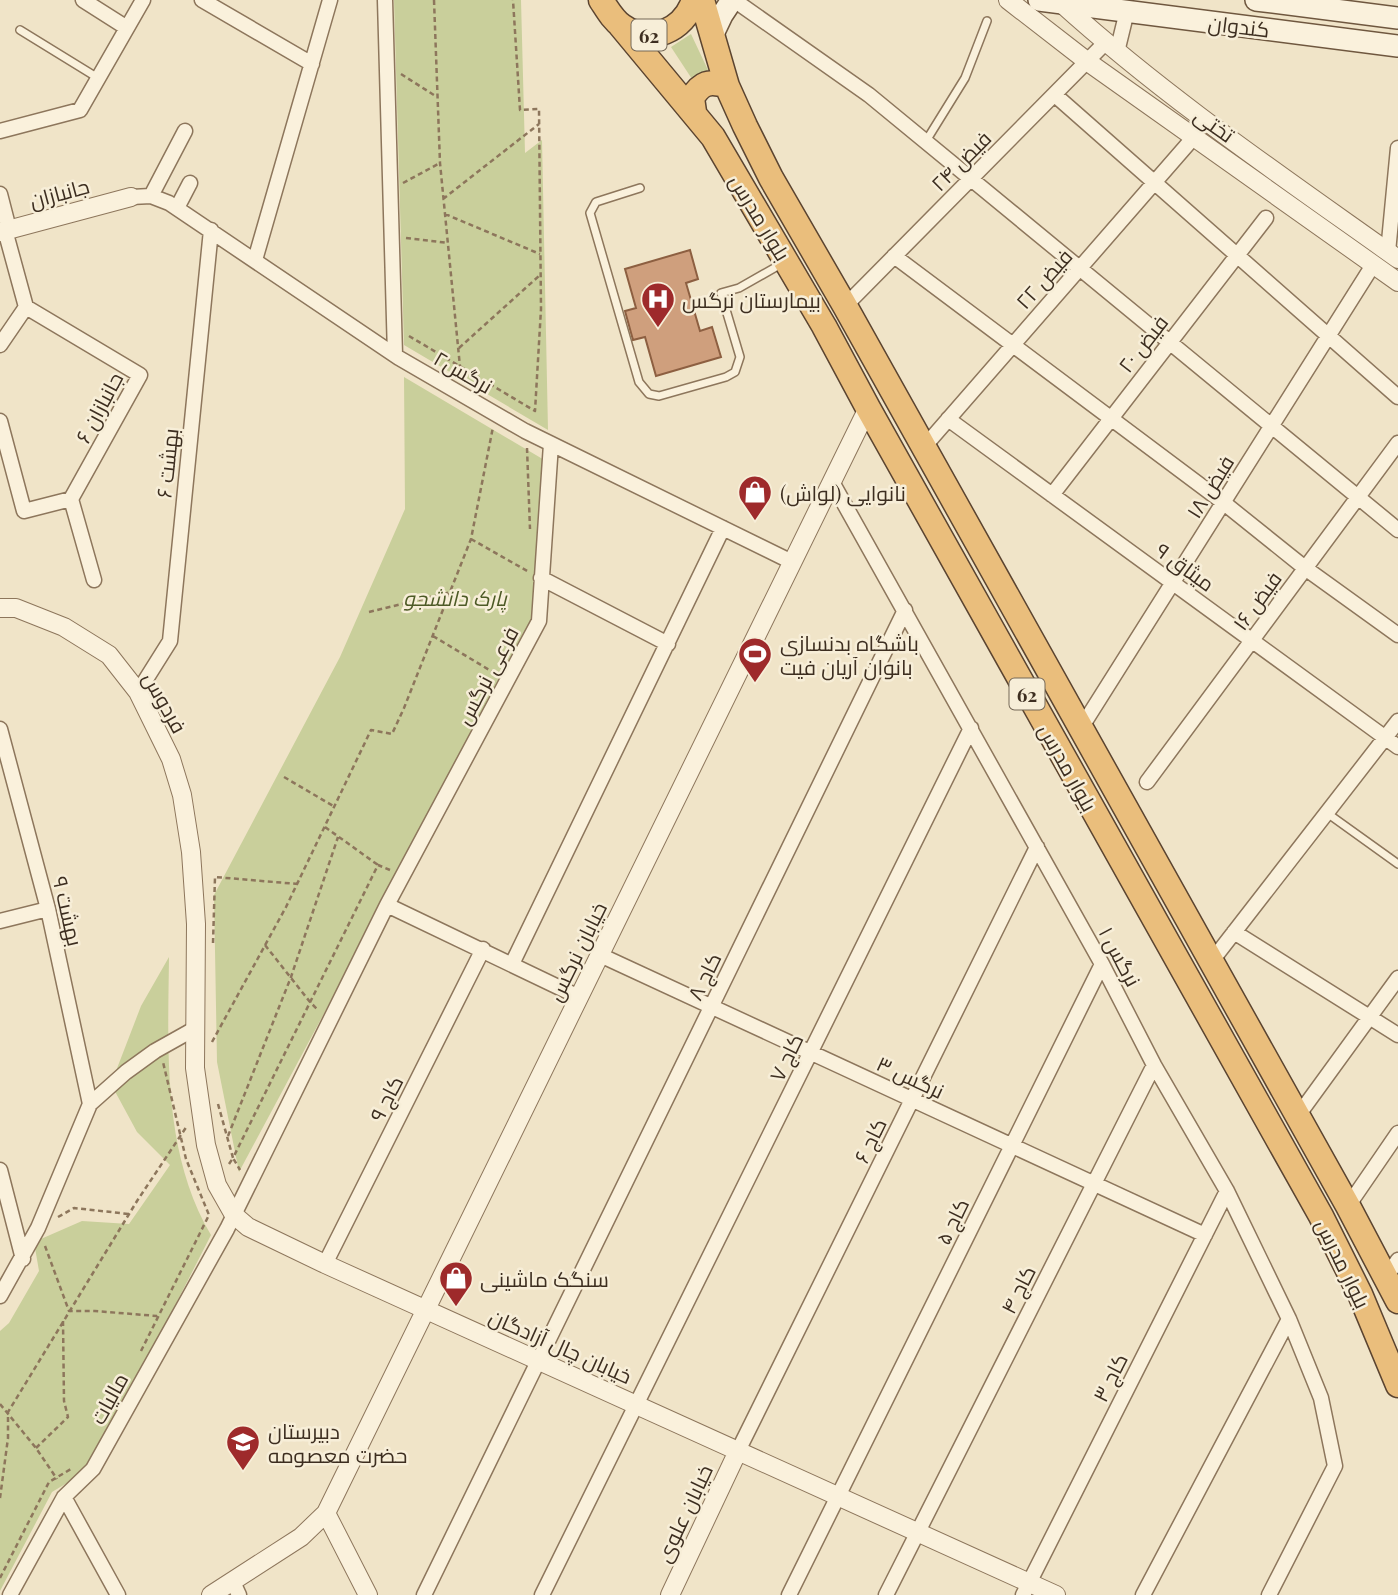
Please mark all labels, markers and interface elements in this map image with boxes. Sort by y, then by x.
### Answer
street label: کندوان [1207,7,1271,44]
road number: 62 [632,20,666,50]
street label: تختی [1189,100,1241,149]
street label: فیض ۲۴ [924,124,997,197]
street label: بلوار مدرس [723,169,798,266]
street label: جانبازان [26,171,92,214]
street label: فیض ۲۲ [1009,242,1078,315]
hospital icon: بیمارستان نرگس [639,280,677,329]
place label: بیمارستان نرگس [682,285,821,314]
street label: فیض ۲۰ [1111,308,1174,378]
street label: نرگس۲ [429,343,498,400]
street label: جانبازان ۶ [68,367,129,448]
street label: بهشت ۶ [148,427,185,499]
street label: فیض ۱۸ [1179,449,1240,523]
shop icon: نانوایی (لواش) [736,473,774,522]
place label: نانوایی (لواش) [780,478,906,507]
street label: میثاق ۹ [1150,535,1221,598]
street label: فیض ۱۶ [1225,565,1288,636]
park label: پارک دانشجو [403,583,508,613]
street label: فرعی نرگس [448,621,524,730]
place label: باشگاه بدنسازی بانوان آریان فیت [780,628,919,681]
sports icon: باشگاه بدنسازی بانوان آریان فیت [736,635,774,684]
street label: فردوس [137,666,194,738]
road number: 62 [1010,678,1044,709]
street label: بلوار مدرس [1033,718,1105,816]
street label: بهشت ۹ [46,873,91,949]
street label: خیابان نرگس [540,897,613,1006]
street label: نرگس ۱ [1093,921,1148,991]
street label: کاج ۸ [679,947,728,1005]
street label: کاج ۷ [761,1028,810,1086]
street label: نرگس ۳ [872,1048,949,1105]
street label: کاج ۹ [362,1070,410,1126]
street label: کاج ۶ [846,1113,894,1168]
street label: کاج ۵ [928,1193,976,1250]
street label: بلوار مدرس [1309,1214,1378,1313]
shop icon: سنگک ماشینی [437,1259,475,1308]
street label: کاج ۴ [993,1260,1043,1319]
place label: سنگک ماشینی [480,1264,609,1293]
street label: خیابان چال آزادگان [484,1301,637,1391]
street label: کاج ۳ [1085,1348,1135,1407]
street label: مالیات [83,1367,133,1429]
place label: دبیرستان حضرت معصومه [268,1416,407,1468]
school or university icon: دبیرستان حضرت معصومه [224,1423,262,1472]
street label: خیابان علوی [648,1460,719,1567]

